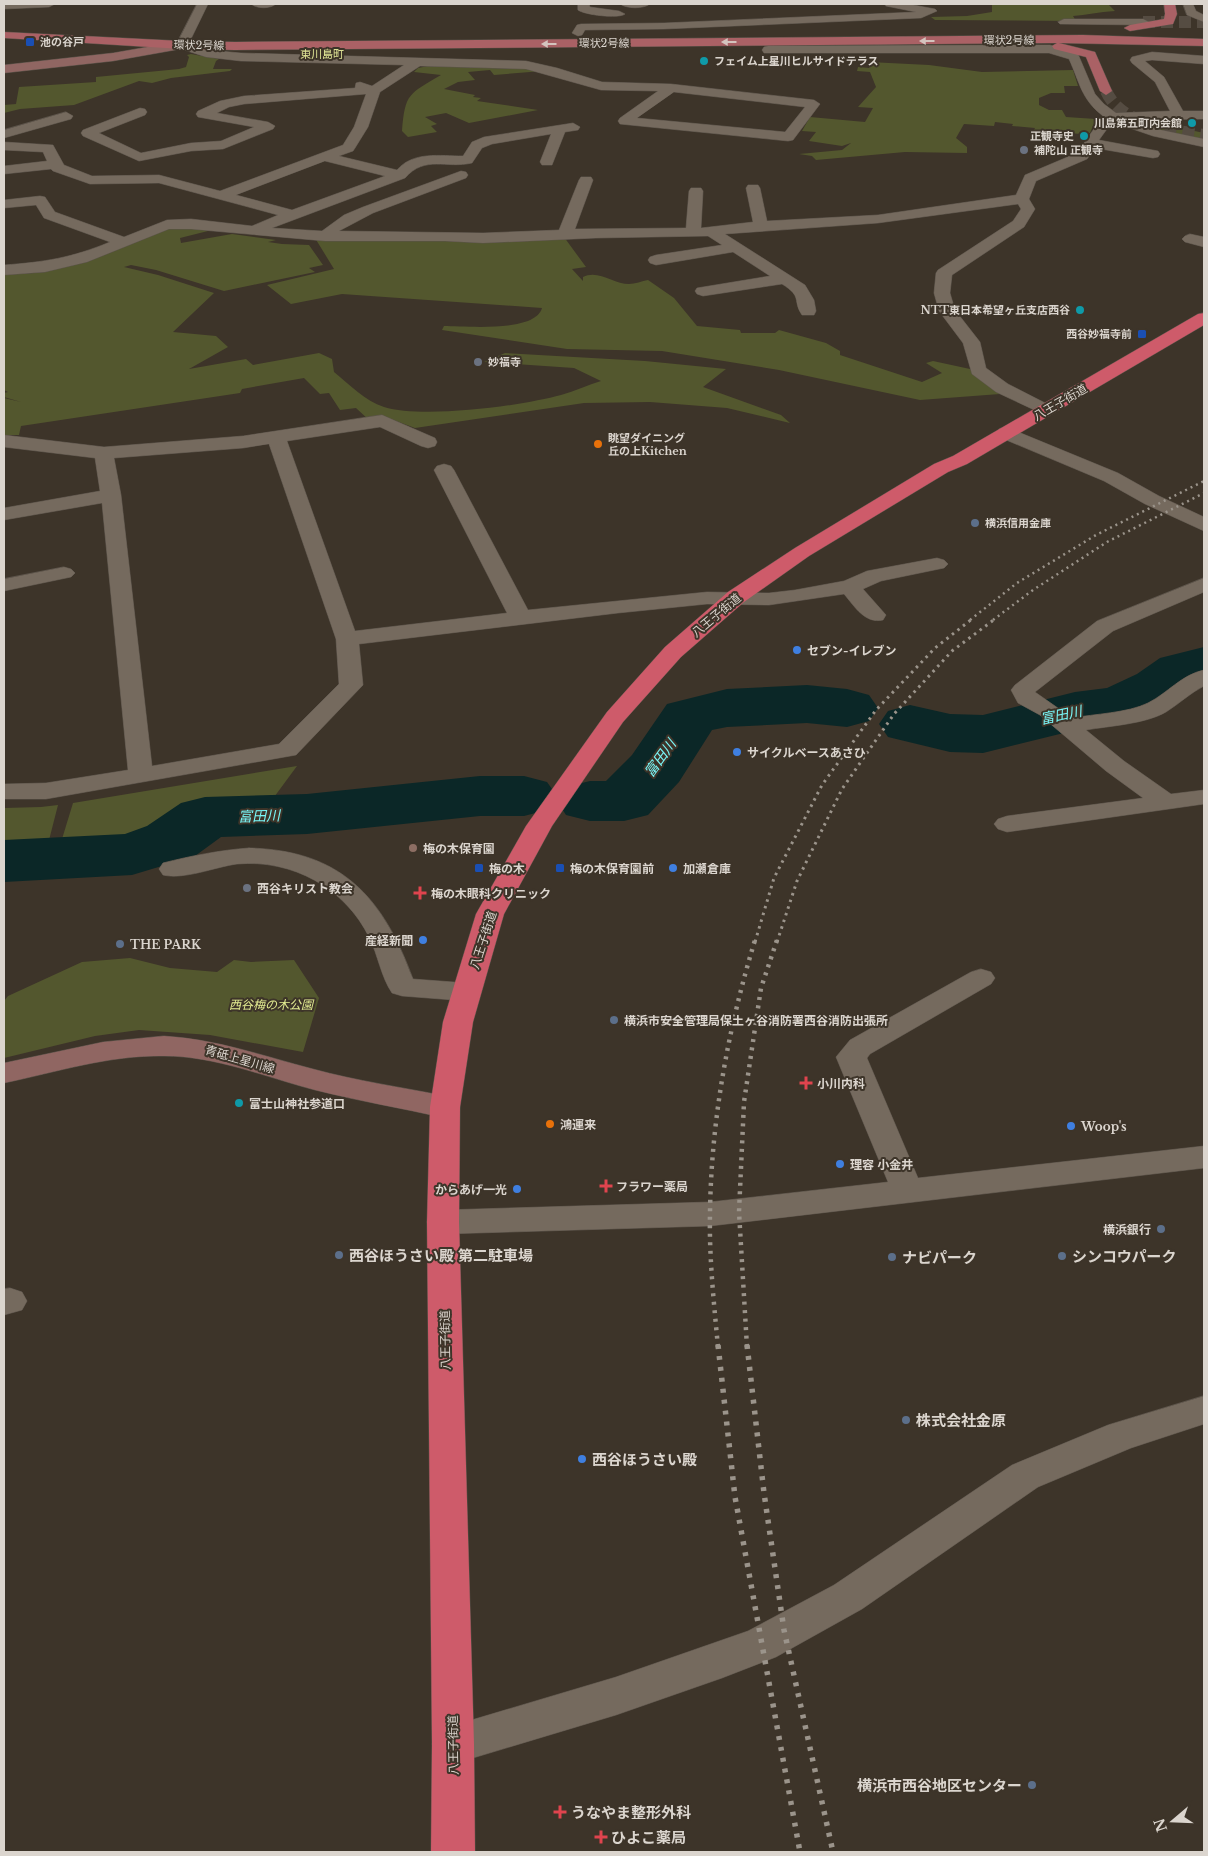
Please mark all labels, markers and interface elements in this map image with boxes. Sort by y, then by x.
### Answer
street label: 環状2号線 [984,33,1034,47]
place label: 池の谷戸 [40,35,84,49]
marker: 池の谷戸 [24,36,36,48]
street label: 環状2号線 [579,36,629,50]
one-way arrow [918,37,934,45]
street label: 環状2号線 [173,38,225,52]
one-way arrow [721,38,737,46]
one-way arrow [541,40,557,48]
district label: 東川島町 [300,47,344,61]
place label: フェイム上星川ヒルサイドテラス [714,54,879,68]
marker: フェイム上星川ヒルサイドテラス [698,55,710,67]
place label: 川島第五町内会館 [1094,116,1182,130]
marker: 川島第五町内会館 [1186,117,1198,129]
place label: 正観寺史 [1030,129,1074,143]
marker: 正観寺史 [1078,130,1090,142]
place label: 補陀山 正観寺 [1034,143,1103,157]
marker: 補陀山 正観寺 [1018,144,1030,156]
place label: NTT東日本希望ヶ丘支店西谷 [920,303,1070,317]
marker: NTT東日本希望ヶ丘支店西谷 [1074,304,1086,316]
place label: 西谷妙福寺前 [1066,327,1132,341]
marker: 西谷妙福寺前 [1136,328,1148,340]
place label: 妙福寺 [488,355,521,369]
marker: 妙福寺 [472,356,484,368]
street label: 八王子街道 [1030,381,1090,423]
place label: 眺望ダイニング 丘の上Kitchen [608,431,687,458]
marker: 眺望ダイニング 丘の上Kitchen [592,438,604,450]
place label: 横浜信用金庫 [985,516,1051,530]
marker: 横浜信用金庫 [969,517,981,529]
street label: 八王子街道 [688,590,744,640]
place label: セブン-イレブン [807,643,897,658]
marker: セブン-イレブン [791,644,803,656]
water label: 富田川 [1039,701,1085,728]
water label: 富田川 [640,734,681,780]
place label: サイクルベースあさひ [747,745,866,760]
marker: サイクルベースあさひ [731,746,743,758]
water label: 富田川 [238,806,282,826]
place label: 梅の木保育園 [423,841,495,856]
marker: 梅の木保育園 [407,842,419,854]
place label: 梅の木 [489,861,525,876]
place label: 梅の木保育園前 [570,861,654,876]
place label: 加瀬倉庫 [683,861,731,876]
marker: 梅の木 [473,862,485,874]
marker: 梅の木保育園前 [554,862,566,874]
marker: 加瀬倉庫 [667,862,679,874]
place label: 西谷キリスト教会 [257,881,353,896]
marker: 西谷キリスト教会 [241,882,253,894]
marker: 梅の木眼科クリニック [413,886,427,900]
place label: 梅の木眼科クリニック [431,886,551,901]
street label: 八王子街道 [467,909,499,971]
place label: 産経新聞 [365,933,413,948]
marker: 産経新聞 [417,934,429,946]
place label: THE PARK [130,937,202,952]
marker: THE PARK [114,938,126,950]
park label: 西谷梅の木公園 [229,997,315,1012]
place label: 横浜市安全管理局保土ヶ谷消防署西谷消防出張所 [624,1013,888,1028]
marker: 横浜市安全管理局保土ヶ谷消防署西谷消防出張所 [608,1014,620,1026]
street label: 青砥上星川線 [203,1042,277,1076]
marker: 小川内科 [799,1076,813,1090]
place label: 小川内科 [817,1076,865,1091]
place label: 富士山神社参道口 [249,1096,345,1111]
marker: 富士山神社参道口 [233,1097,245,1109]
place label: 鴻運来 [560,1117,596,1132]
marker: 鴻運来 [544,1118,556,1130]
place label: Woop's [1080,1119,1127,1134]
marker: Woop's [1065,1120,1077,1132]
place label: 理容 小金井 [850,1157,913,1172]
marker: 理容 小金井 [834,1158,846,1170]
place label: フラワー薬局 [616,1179,688,1194]
marker: フラワー薬局 [600,1180,612,1192]
place label: からあげ一光 [435,1182,507,1197]
marker: からあげ一光 [511,1183,523,1195]
place label: 横浜銀行 [1103,1222,1151,1237]
marker: 横浜銀行 [1155,1223,1167,1235]
place label: 西谷ほうさい殿 第二駐車場 [349,1246,533,1265]
place label: シンコウパーク [1072,1247,1176,1266]
place label: ナビパーク [902,1248,977,1267]
marker: 西谷ほうさい殿 第二駐車場 [333,1249,345,1261]
marker: シンコウパーク [1056,1250,1068,1262]
marker: ナビパーク [886,1251,898,1263]
street label: 八王子街道 [437,1310,453,1370]
place label: 株式会社金原 [916,1411,1006,1430]
marker: 株式会社金原 [900,1414,912,1426]
place label: 西谷ほうさい殿 [592,1450,697,1469]
marker: 西谷ほうさい殿 [576,1453,588,1465]
street label: 八王子街道 [445,1715,461,1775]
place label: 横浜市西谷地区センター [857,1776,1022,1795]
marker: 横浜市西谷地区センター [1026,1779,1038,1791]
north arrow [1148,1796,1198,1846]
place label: うなやま整形外科 [571,1803,691,1822]
marker: うなやま整形外科 [553,1805,567,1819]
text: N [1150,1816,1171,1834]
place label: ひよこ薬局 [611,1828,686,1847]
marker: ひよこ薬局 [595,1831,607,1843]

